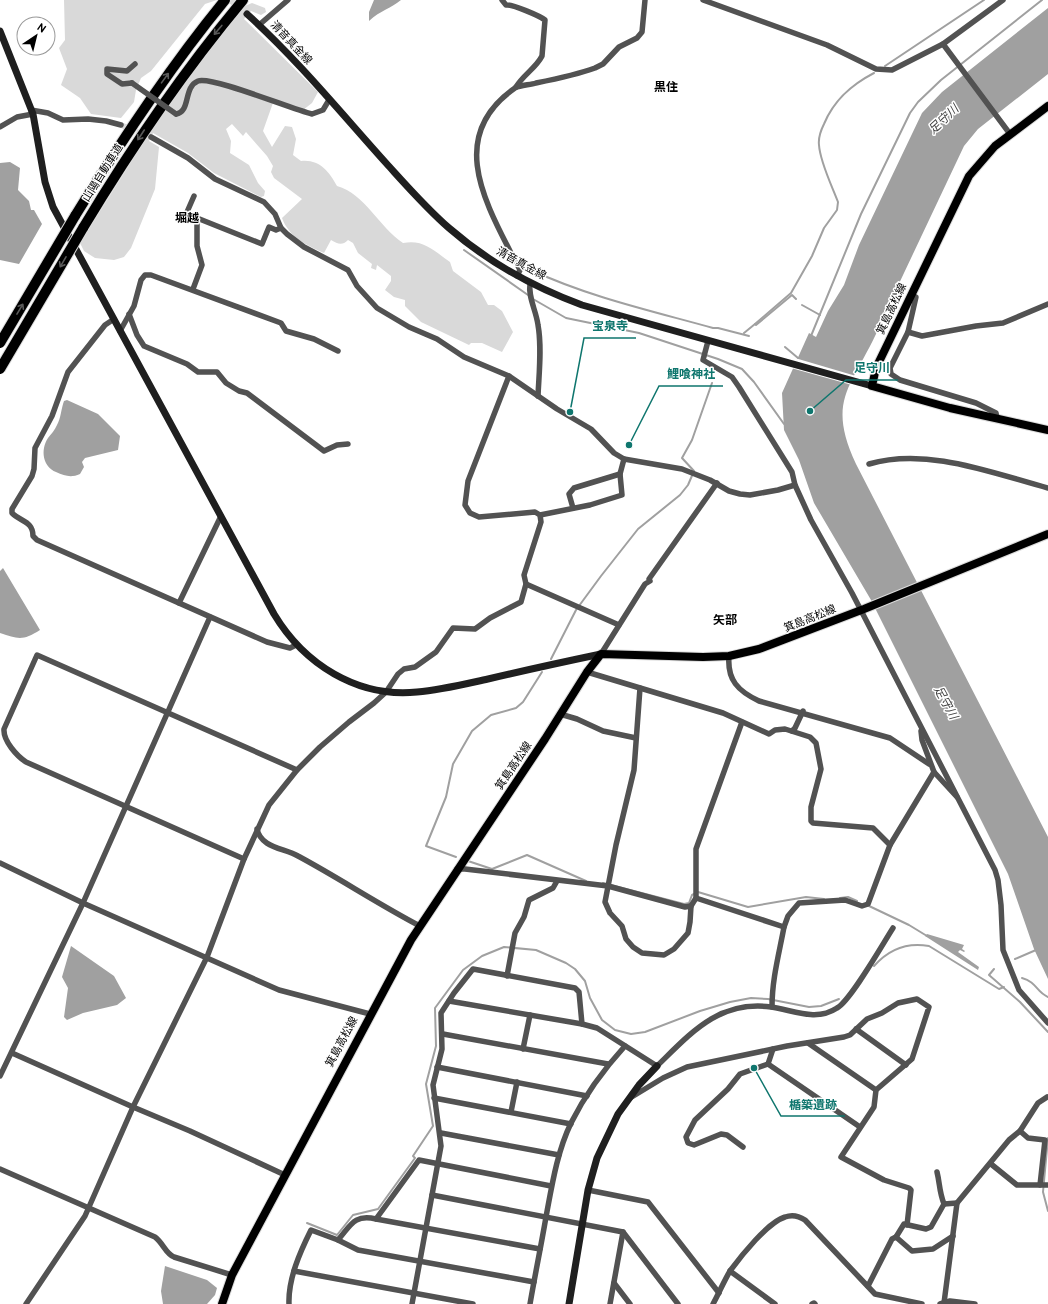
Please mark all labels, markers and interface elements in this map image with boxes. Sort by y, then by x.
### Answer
north arrow [16,16,56,56]
street label: 清音真金線 [267,18,315,68]
text: N [34,21,48,37]
one-way arrow [214,25,223,35]
one-way arrow [161,72,169,83]
district label: 黒住 [654,80,678,96]
water label: 足守川 [925,101,964,138]
one-way arrow [137,129,145,140]
street label: 山陽自動車道 [80,141,126,205]
district label: 堀越 [175,211,199,227]
street label: 清音真金線 [494,245,548,283]
one-way arrow [59,256,67,267]
street label: 箕島高松線 [874,281,910,337]
one-way arrow [16,303,24,315]
callout: 宝泉寺 [584,314,636,338]
text: 宝泉寺 [592,319,628,335]
callout: 足守川 [846,356,898,380]
text: 足守川 [854,361,890,377]
callout: 鯉喰神社 [659,362,723,386]
text: 鯉喰神社 [667,367,715,383]
street label: 箕島高松線 [782,602,838,636]
district label: 矢部 [713,613,737,629]
water label: 足守川 [929,683,962,724]
street label: 箕島高松線 [493,739,535,793]
street label: 箕島高松線 [323,1014,361,1070]
callout: 楯築遺跡 [781,1092,845,1116]
text: 楯築遺跡 [789,1098,837,1114]

